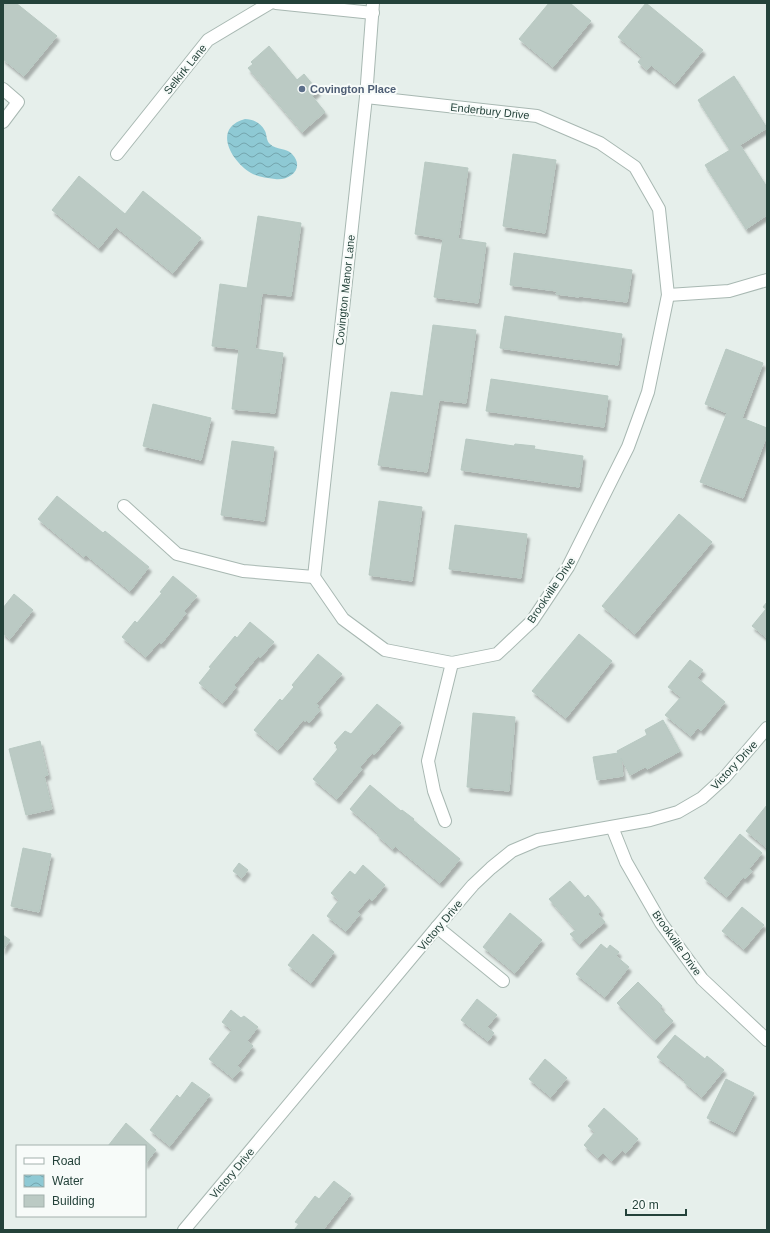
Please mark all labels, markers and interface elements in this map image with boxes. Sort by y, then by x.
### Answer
street label: Selkirk Lane [161,42,209,96]
place label: Covington Place [310,83,396,95]
marker: Covington Place [297,84,307,94]
street label: Enderbury Drive [450,101,530,121]
street label: Covington Manor Lane [333,234,357,346]
street label: Brookville Drive [525,555,577,625]
street label: Victory Drive [708,738,760,792]
street label: Victory Drive [415,897,465,953]
street label: Brookville Drive [650,908,704,978]
legend [16,1145,146,1217]
street label: Victory Drive [207,1145,257,1201]
text: Road [52,1154,81,1168]
text: Water [52,1174,84,1188]
scale bar [626,1191,686,1217]
text: Building [52,1194,95,1208]
text: 20 m [632,1198,659,1212]

